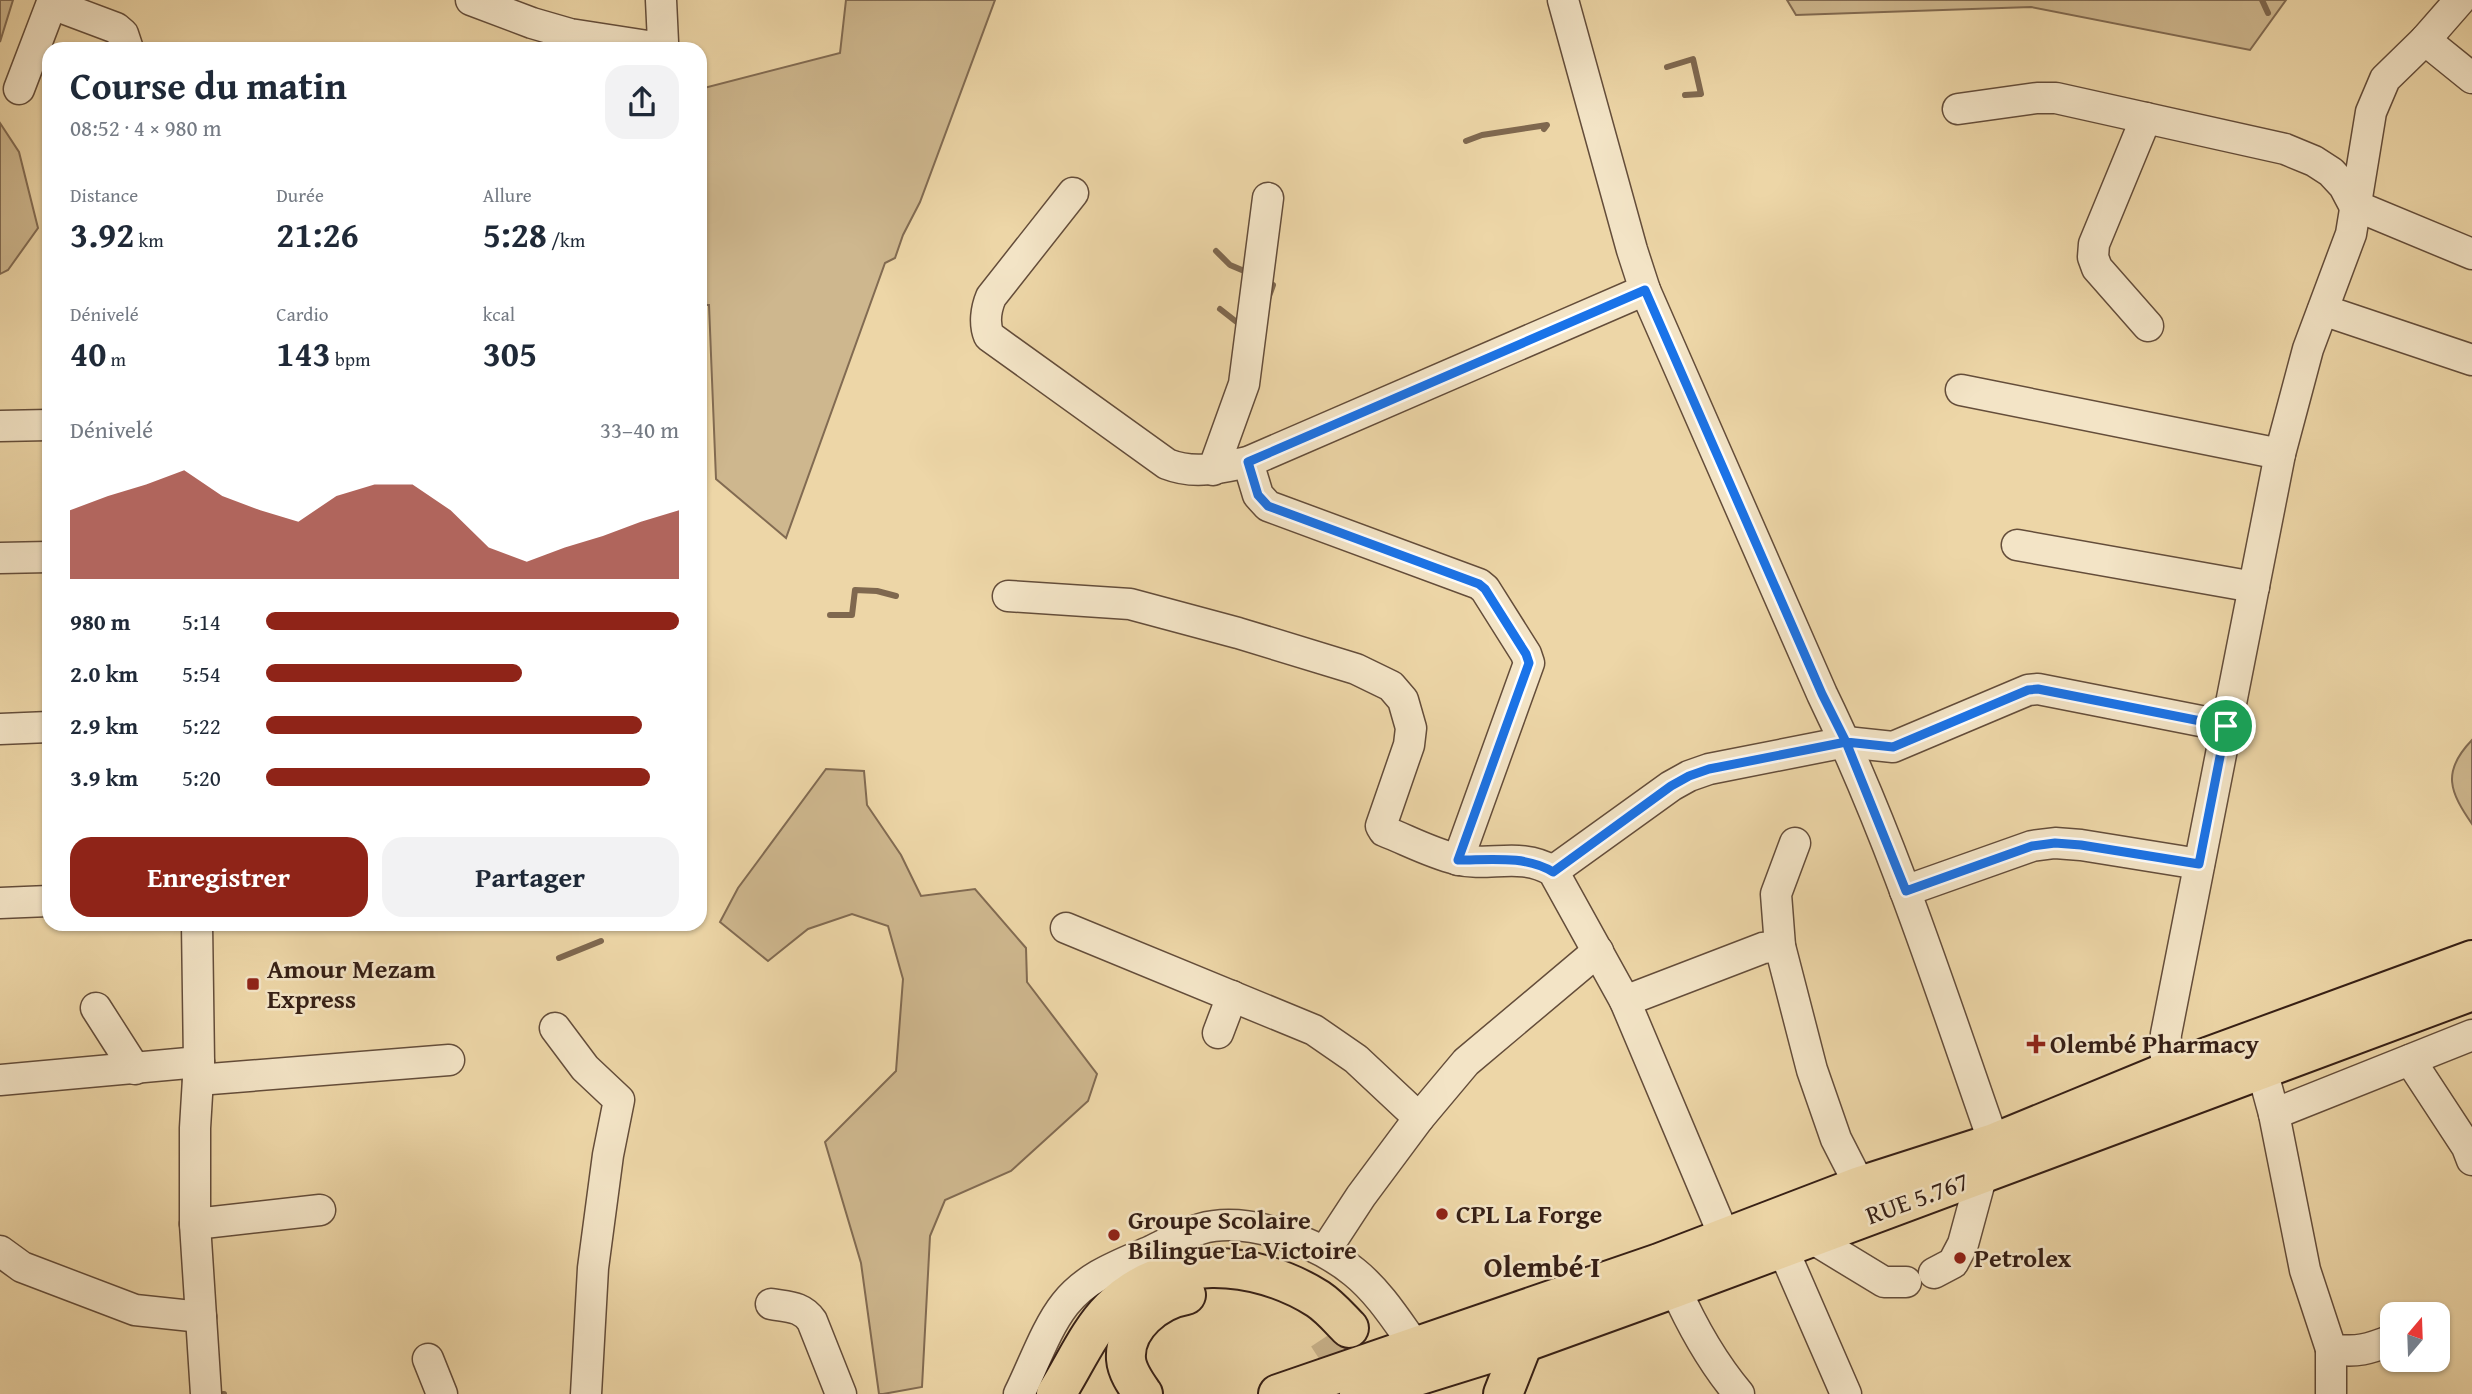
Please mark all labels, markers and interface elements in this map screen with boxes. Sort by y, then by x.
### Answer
text: Course du matin [70,57,347,113]
button: share [605,65,679,139]
text: 08:52 · 4 × 980 m [70,111,222,144]
text: Distance [70,181,138,209]
text: Durée [276,181,324,209]
text: Allure [483,181,532,209]
text: 3.92 [70,209,134,260]
text: 21:26 [276,209,359,260]
text: 5:28 [483,209,547,260]
text: km [134,226,164,254]
text: /km [547,226,585,254]
text: Dénivelé [70,300,139,328]
text: Cardio [276,300,328,328]
text: kcal [483,300,515,328]
text: 40 [70,328,106,379]
text: 143 [276,328,331,379]
text: 305 [483,328,537,379]
text: m [106,345,126,373]
text: bpm [331,345,371,373]
text: Dénivelé [70,413,153,446]
text: 33–40 m [600,413,679,446]
text: 980 m [70,605,131,638]
text: 5:14 [182,605,221,638]
text: 2.0 km [70,657,138,690]
text: 5:54 [182,657,221,690]
pin [2196,696,2256,756]
icon: arrive [2207,707,2245,745]
text: 2.9 km [70,709,138,742]
text: 5:22 [182,709,221,742]
text: 3.9 km [70,761,138,794]
text: 5:20 [182,761,221,794]
button: Enregistrer [70,837,368,917]
button: Partager [382,837,679,917]
place label: Amour Mezam Express [267,949,436,1018]
marker: Amour Mezam Express [245,976,261,992]
place label: Olembé Pharmacy [2050,1024,2260,1063]
marker: Olembé Pharmacy [2028,1036,2044,1052]
street label: RUE 5.767 [1860,1161,1974,1234]
place label: CPL La Forge [1456,1194,1603,1233]
place label: Groupe Scolaire Bilingue La Victoire [1128,1200,1357,1269]
marker: CPL La Forge [1434,1206,1450,1222]
marker: Groupe Scolaire Bilingue La Victoire [1106,1227,1122,1243]
place label: Petrolex [1974,1238,2072,1277]
district label: Olembé I [1484,1244,1600,1288]
marker: Petrolex [1952,1250,1968,1266]
north arrow [2380,1302,2450,1372]
map controls [2380,1302,2450,1372]

